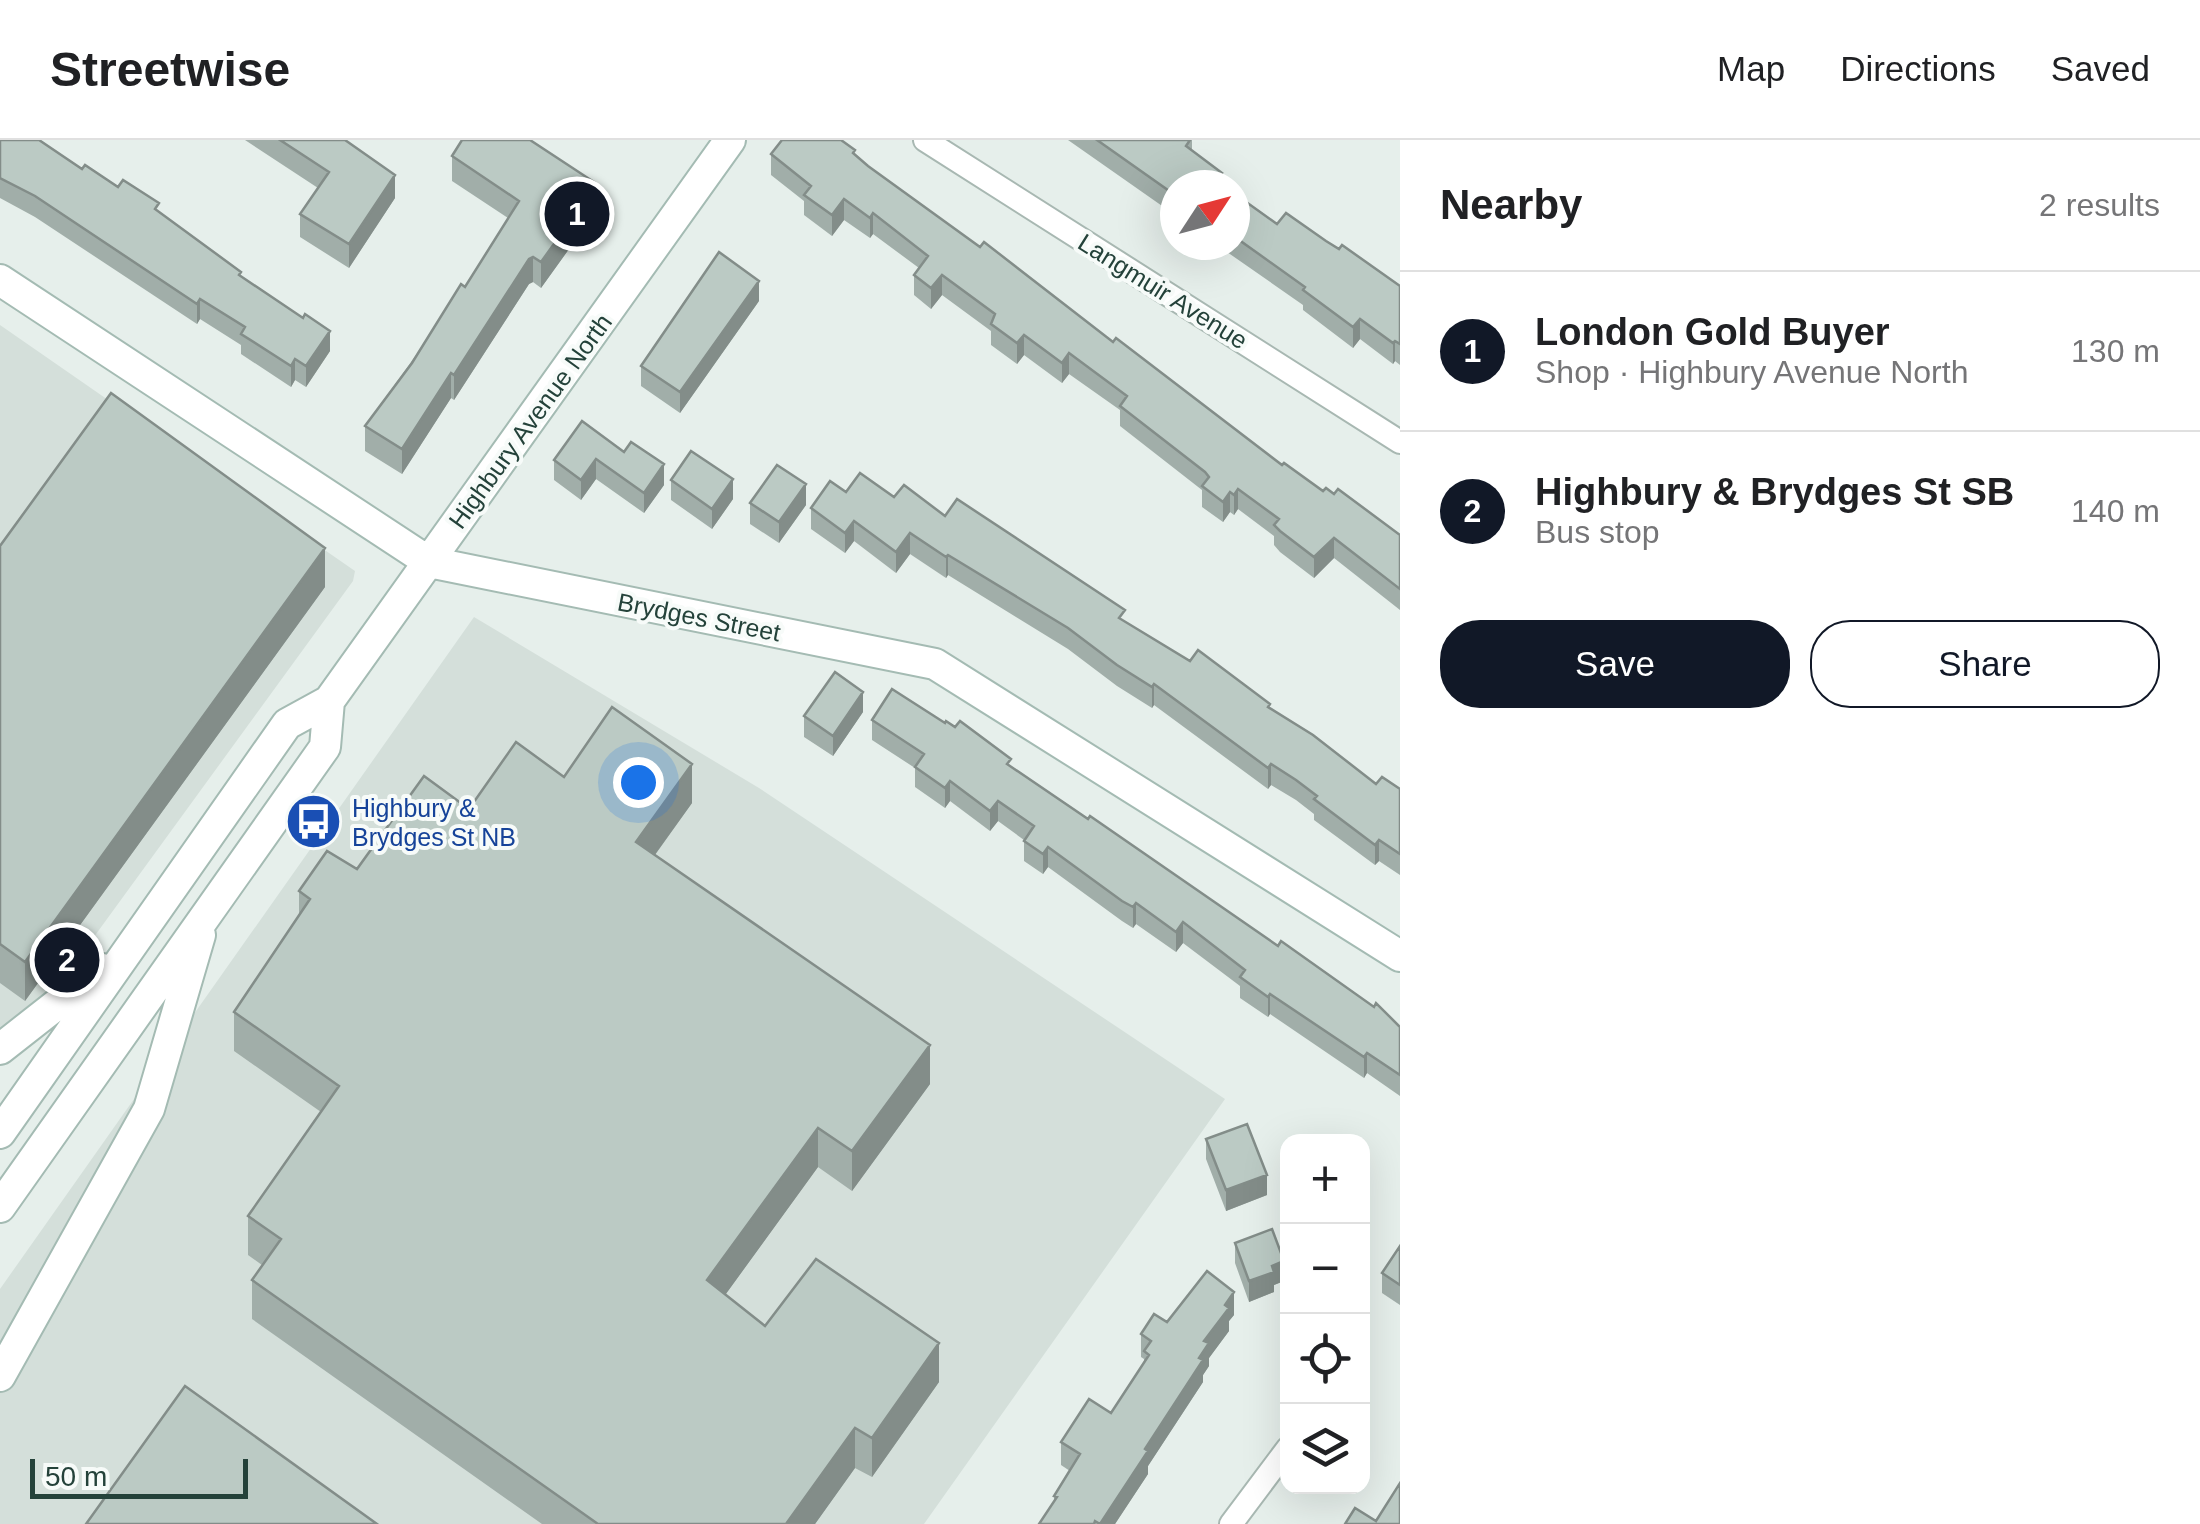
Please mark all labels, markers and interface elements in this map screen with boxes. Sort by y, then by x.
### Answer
text: Streetwise [50,43,290,96]
text: Map [1717,49,1785,88]
text: Directions [1840,49,1996,88]
text: Saved [2051,49,2150,88]
north arrow [1160,170,1250,260]
pin: 1 [544,176,610,252]
text: Nearby [1440,181,1582,228]
text: 2 results [2039,187,2160,223]
street label: Langmuir Avenue [1073,228,1253,354]
street label: Highbury Avenue North [443,308,617,534]
text: London Gold Buyer [1535,311,1890,353]
text: 1 [1464,333,1481,369]
text: 130 m [2071,333,2160,369]
text: Shop · Highbury Avenue North [1535,354,1968,390]
text: Highbury & Brydges St SB [1535,471,2014,513]
text: 2 [1464,493,1481,529]
text: 140 m [2071,493,2160,529]
text: Bus stop [1535,514,1660,550]
street label: Brydges Street [615,587,783,647]
button: Save [1440,620,1790,708]
button: Share [1810,620,2160,708]
your location [613,757,664,808]
bus stop icon: Highbury & Brydges St NB [283,792,343,852]
place label: Highbury & Brydges St NB [352,794,516,851]
pin: 2 [34,922,100,998]
map controls [1280,1134,1370,1494]
button: + [1280,1134,1370,1224]
button: − [1280,1224,1370,1314]
button: locate [1280,1314,1370,1404]
button: layers [1280,1404,1370,1494]
scale bar [30,1454,248,1498]
text: 50 m [45,1461,107,1492]

